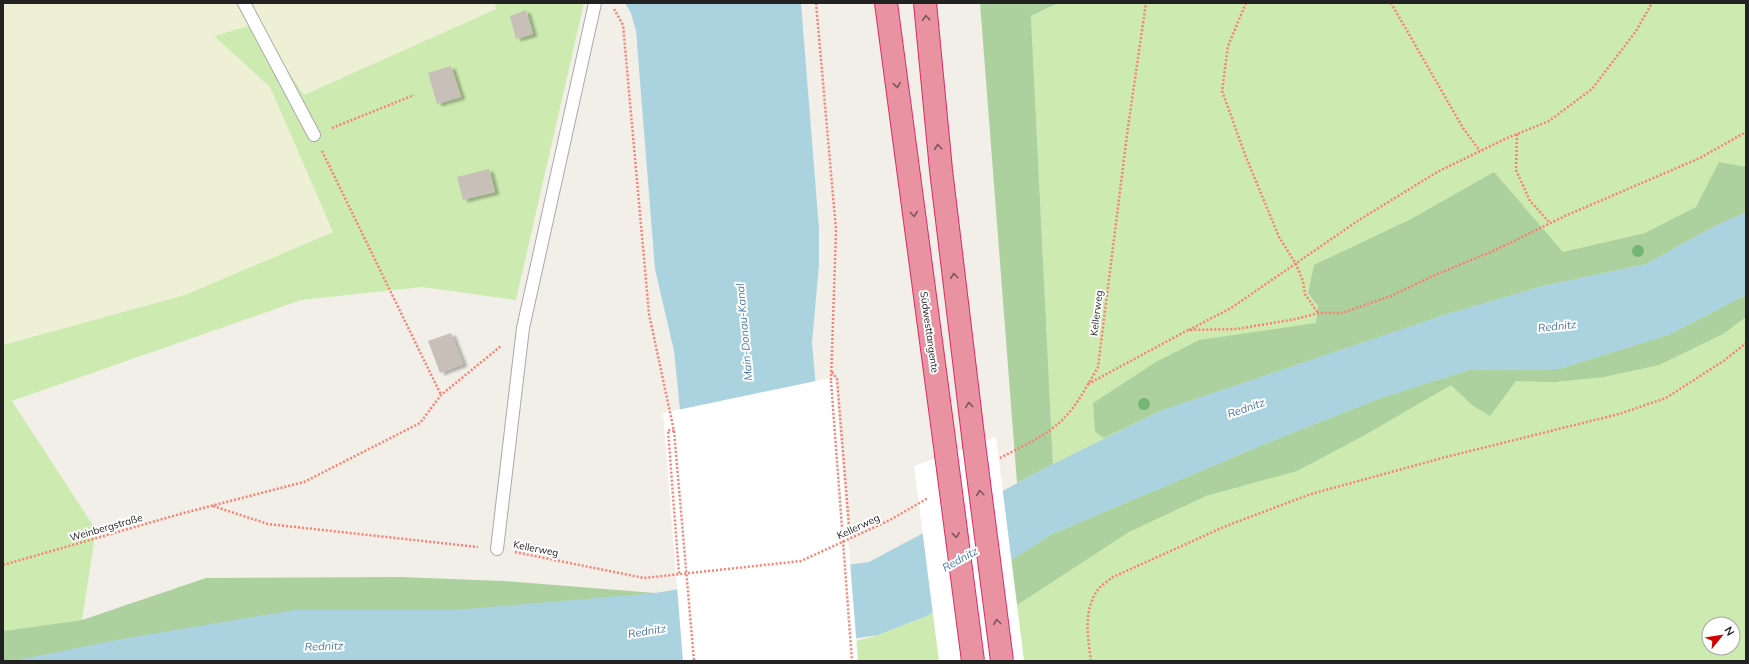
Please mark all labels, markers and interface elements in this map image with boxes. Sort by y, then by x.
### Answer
one-way arrow [922,15,931,21]
one-way arrow [892,82,901,88]
one-way arrow [934,144,943,150]
one-way arrow [909,211,918,217]
one-way arrow [949,273,958,280]
water label: Main-Donau-Kanal [733,282,755,381]
street label: Kellerweg [1087,289,1106,337]
street label: Südwesttangente [917,291,942,374]
water label: Rednitz [1537,317,1577,335]
water label: Rednitz [1225,395,1267,421]
one-way arrow [965,402,974,409]
one-way arrow [976,490,985,496]
street label: Weinbergstraße [68,511,144,544]
street label: Kellerweg [835,511,882,542]
one-way arrow [952,532,961,538]
street label: Kellerweg [512,538,560,559]
water label: Rednitz [940,543,981,575]
north arrow [1701,616,1741,656]
one-way arrow [993,619,1002,625]
water label: Rednitz [627,621,667,641]
text: N [1722,624,1738,638]
water label: Rednitz [304,638,344,654]

